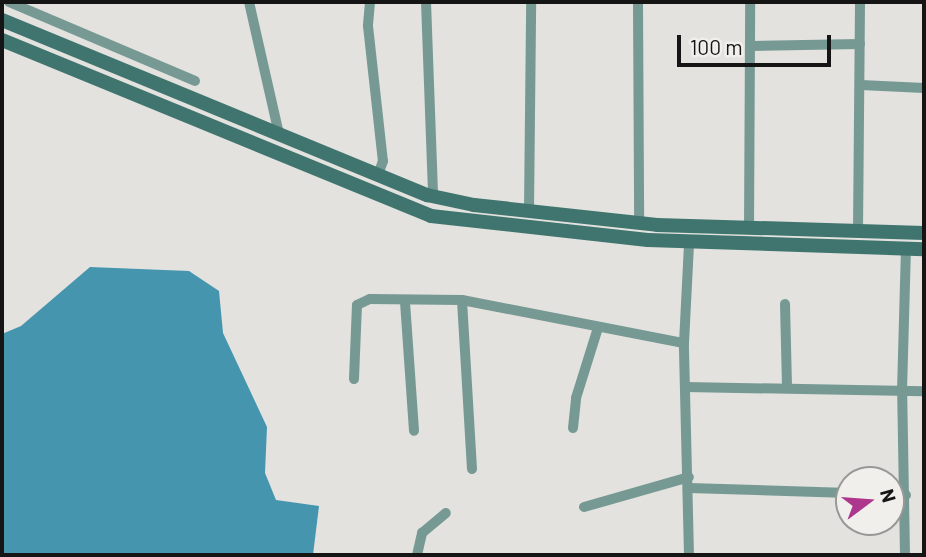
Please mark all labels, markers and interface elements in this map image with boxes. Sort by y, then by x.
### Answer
scale bar [681,21,835,65]
text: 100 m [690,34,743,59]
north arrow [835,466,905,536]
text: N [876,486,902,505]

